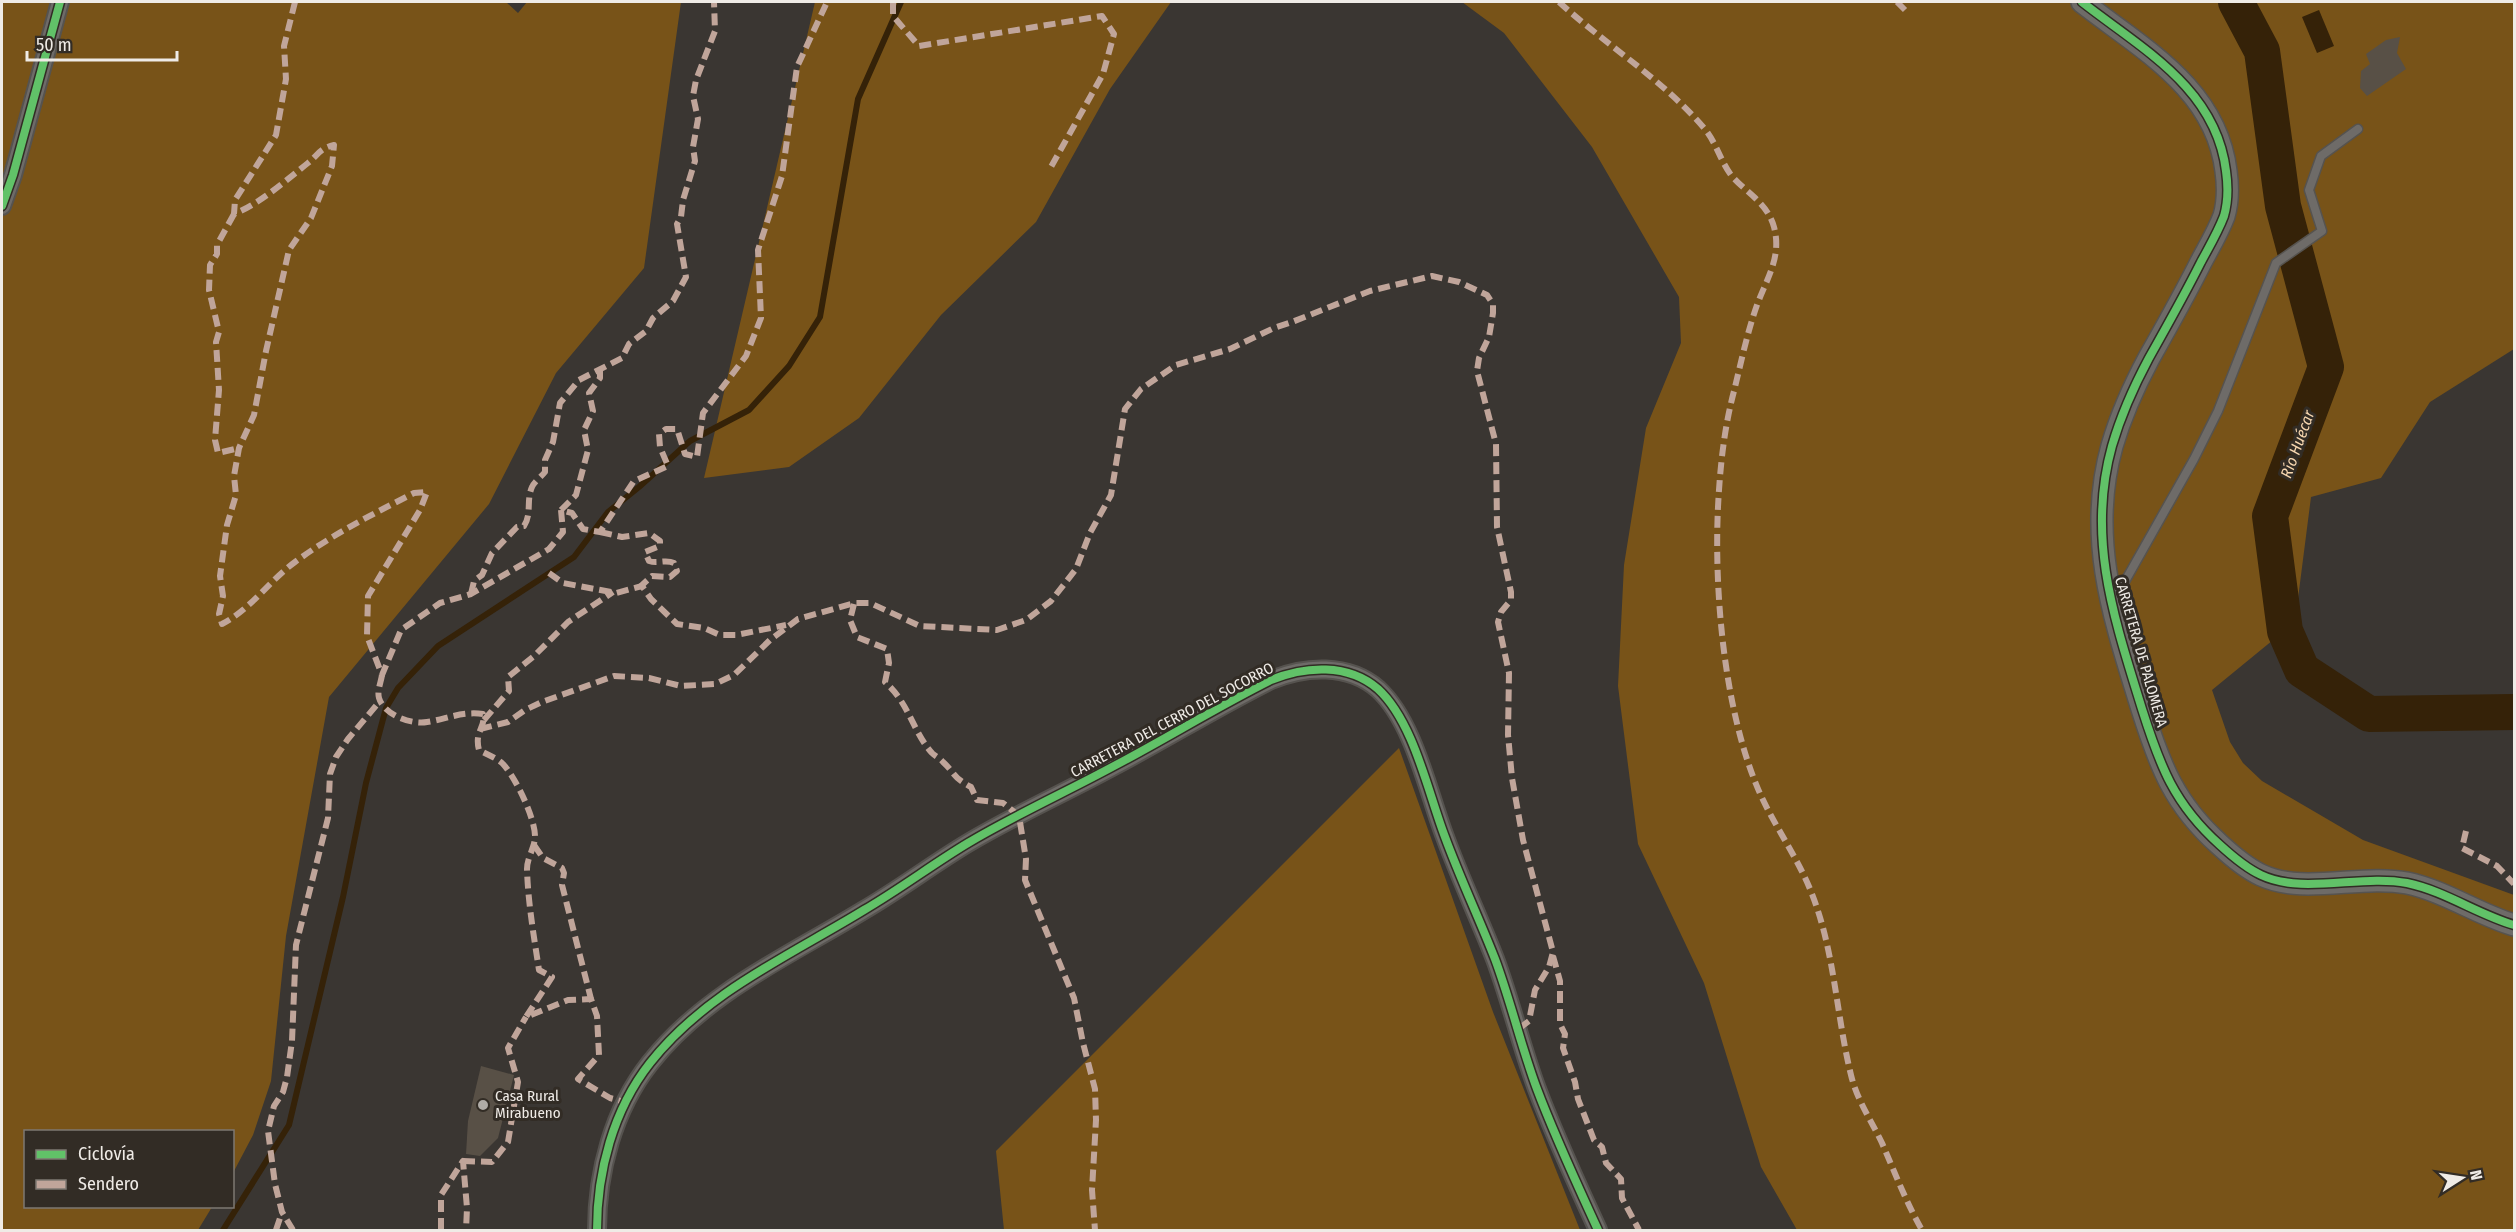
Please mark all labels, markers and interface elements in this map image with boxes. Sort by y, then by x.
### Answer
scale bar [27,24,177,62]
text: 50 m [36,34,72,56]
water label: Río Huécar [2276,407,2319,481]
street label: CARRETERA DE PALOMERA [2111,575,2171,729]
street label: CARRETERA DEL CERRO DEL SOCORRO [1067,659,1277,781]
place label: Casa Rural Mirabueno [495,1087,561,1122]
marker: Casa Rural Mirabueno [476,1098,490,1112]
legend [24,1130,234,1208]
text: Ciclovía [78,1143,135,1165]
north arrow [2432,1148,2492,1208]
text: N [2466,1168,2486,1182]
text: Sendero [78,1173,139,1195]

